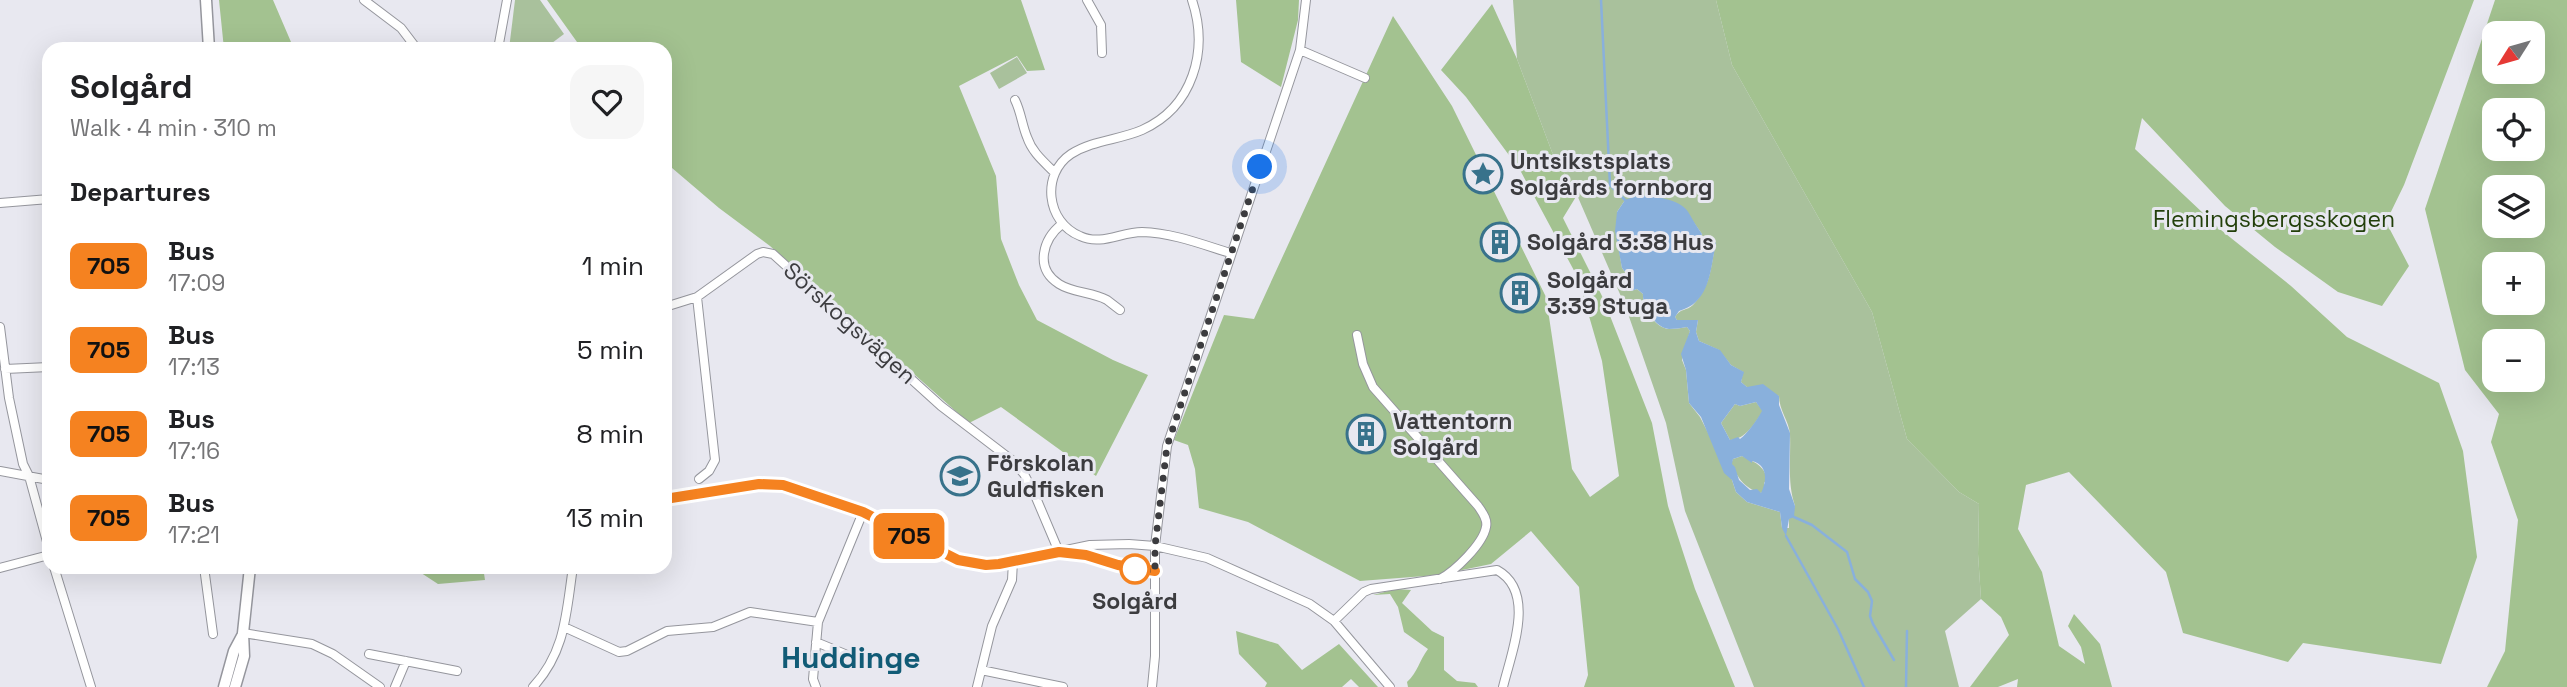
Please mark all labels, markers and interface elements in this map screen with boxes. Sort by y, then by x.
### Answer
north arrow [2482,21,2544,84]
map controls [2482,21,2545,392]
button: heart [570,65,644,139]
text: Solgård [70,66,193,108]
button: locate [2482,98,2545,161]
text: Walk · 4 min · 310 m [70,113,277,143]
place label: Untsikstsplats Solgårds fornborg [1510,146,1713,202]
your location [1242,149,1277,184]
place icon: Untsikstsplats Solgårds fornborg [1462,153,1504,195]
text: Departures [70,175,211,209]
button: layers [2482,175,2545,238]
park label: Flemingsbergsskogen [2153,204,2395,234]
building icon: Solgård 3:38 Hus [1479,221,1521,263]
place label: Solgård 3:38 Hus [1527,227,1714,257]
text: Bus [168,234,215,268]
text: 1 min [582,249,644,283]
text: 705 [87,250,130,281]
button: + [2482,252,2545,315]
street label: Sörskogsvägen [777,255,923,391]
place label: Solgård 3:39 Stuga [1547,265,1668,321]
text: 17:09 [168,268,225,298]
building icon: Solgård 3:39 Stuga [1499,272,1541,314]
text: Bus [168,318,215,352]
button: − [2482,329,2545,392]
text: 5 min [577,333,644,367]
text: 705 [87,334,130,365]
text: 17:13 [168,352,220,382]
text: Bus [168,402,215,436]
place label: Vattentorn Solgård [1393,406,1512,462]
building icon: Vattentorn Solgård [1345,413,1387,455]
text: 8 min [576,417,644,451]
text: 705 [87,418,130,449]
text: 17:16 [168,436,220,466]
place label: Förskolan Guldfisken [987,448,1104,504]
school or university icon: Förskolan Guldfisken [939,455,981,497]
text: Bus [168,486,215,520]
text: 13 min [566,501,644,535]
text: 705 [87,502,130,533]
line badge: 705 [869,513,949,559]
text: 17:21 [168,520,220,550]
text: 705 [887,520,931,551]
marker: Solgård [1120,554,1150,584]
place label: Solgård [1092,586,1178,616]
district label: Huddinge [781,638,921,677]

